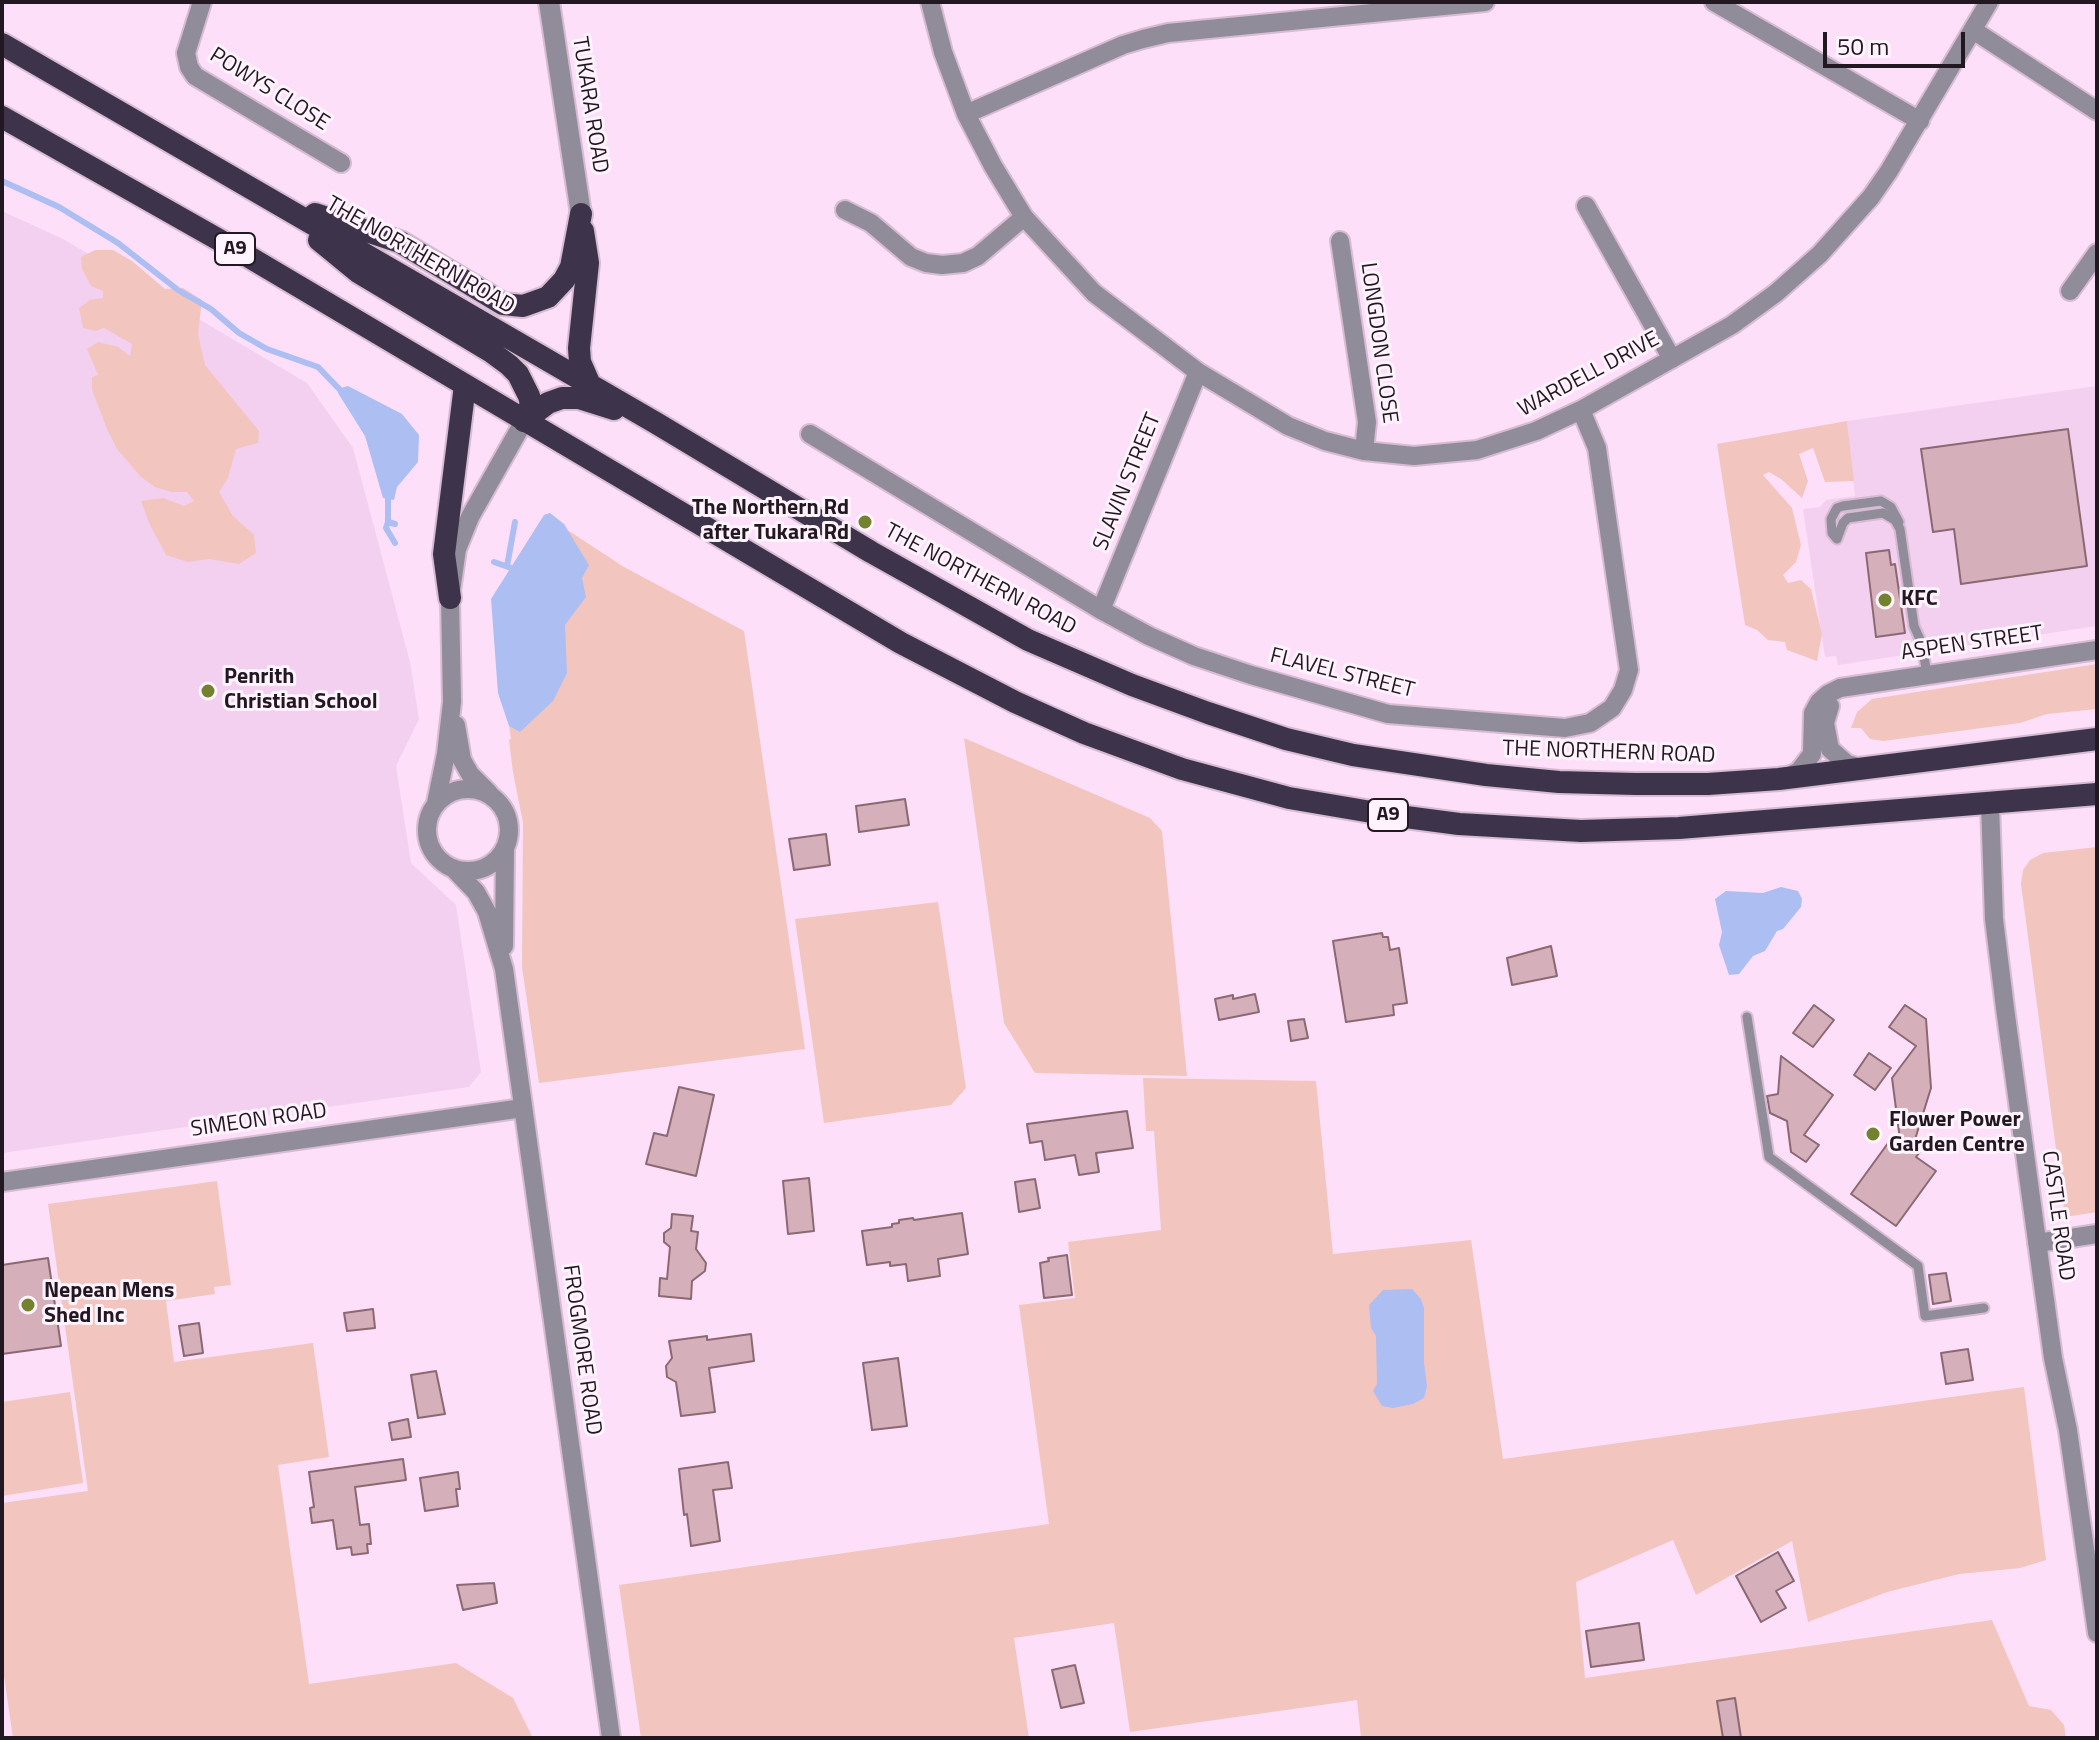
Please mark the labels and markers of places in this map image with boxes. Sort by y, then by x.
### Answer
place label: The Northern Rd after Tukara Rd [692,496,849,548]
marker: The Northern Rd after Tukara Rd [856,513,874,531]
place label: KFC [1901,587,1938,613]
marker: KFC [1876,591,1894,609]
place label: Penrith Christian School [224,665,378,716]
marker: Penrith Christian School [199,682,217,700]
place label: Flower Power Garden Centre [1889,1108,2025,1160]
marker: Flower Power Garden Centre [1864,1125,1882,1143]
place label: Nepean Mens Shed Inc [44,1279,174,1330]
marker: Nepean Mens Shed Inc [19,1296,37,1314]

